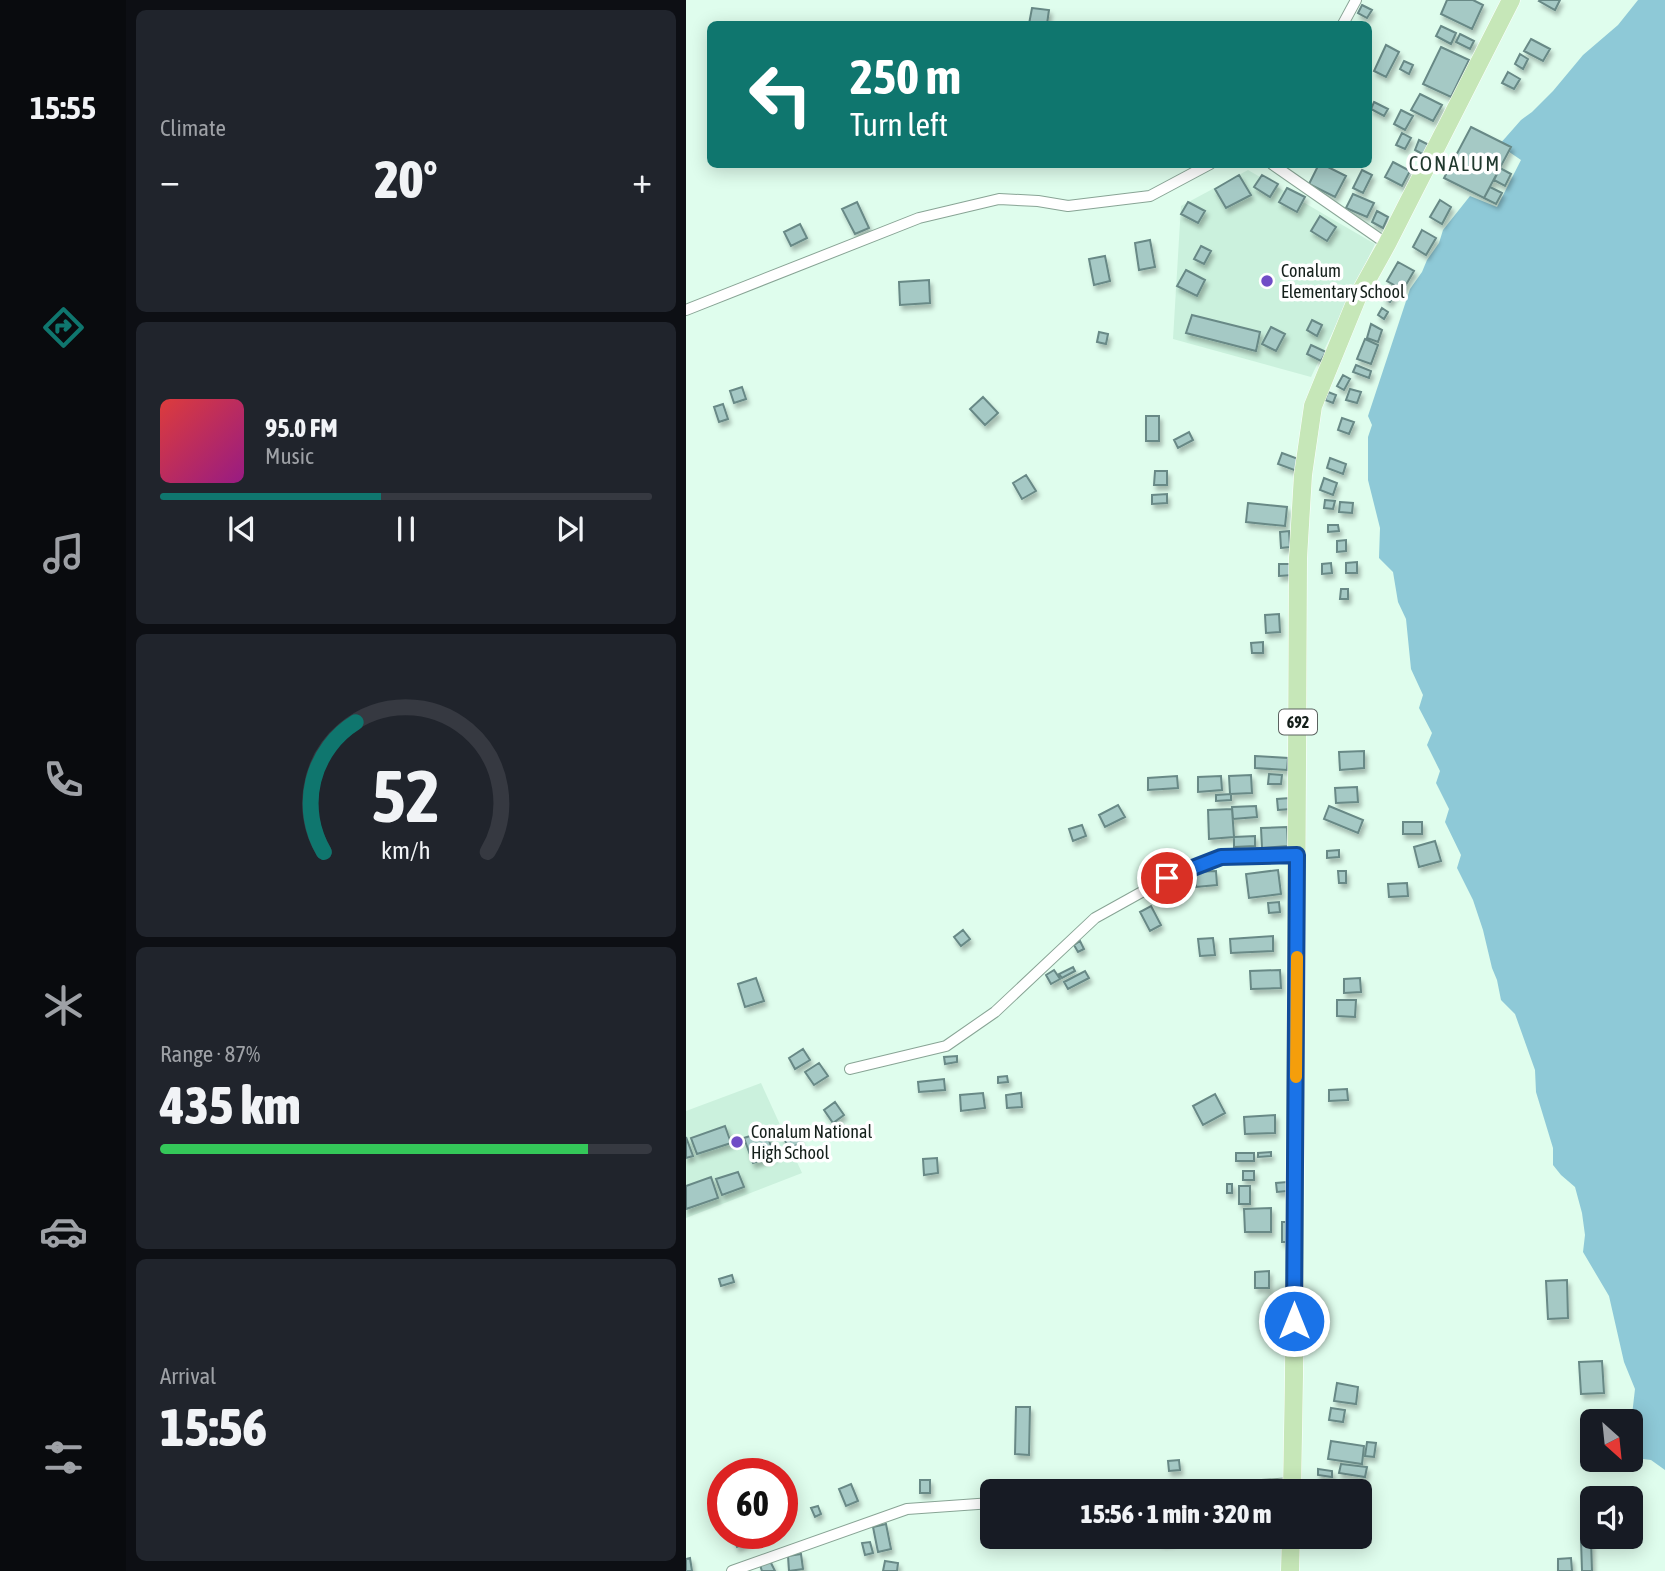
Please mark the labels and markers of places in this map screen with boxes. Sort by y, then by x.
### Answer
place label: Conalum Elementary School [1281,260,1405,302]
marker: Conalum Elementary School [1259,273,1275,289]
pin [1137,848,1197,908]
place label: Conalum National High School [751,1121,872,1163]
marker: Conalum National High School [729,1134,745,1150]

